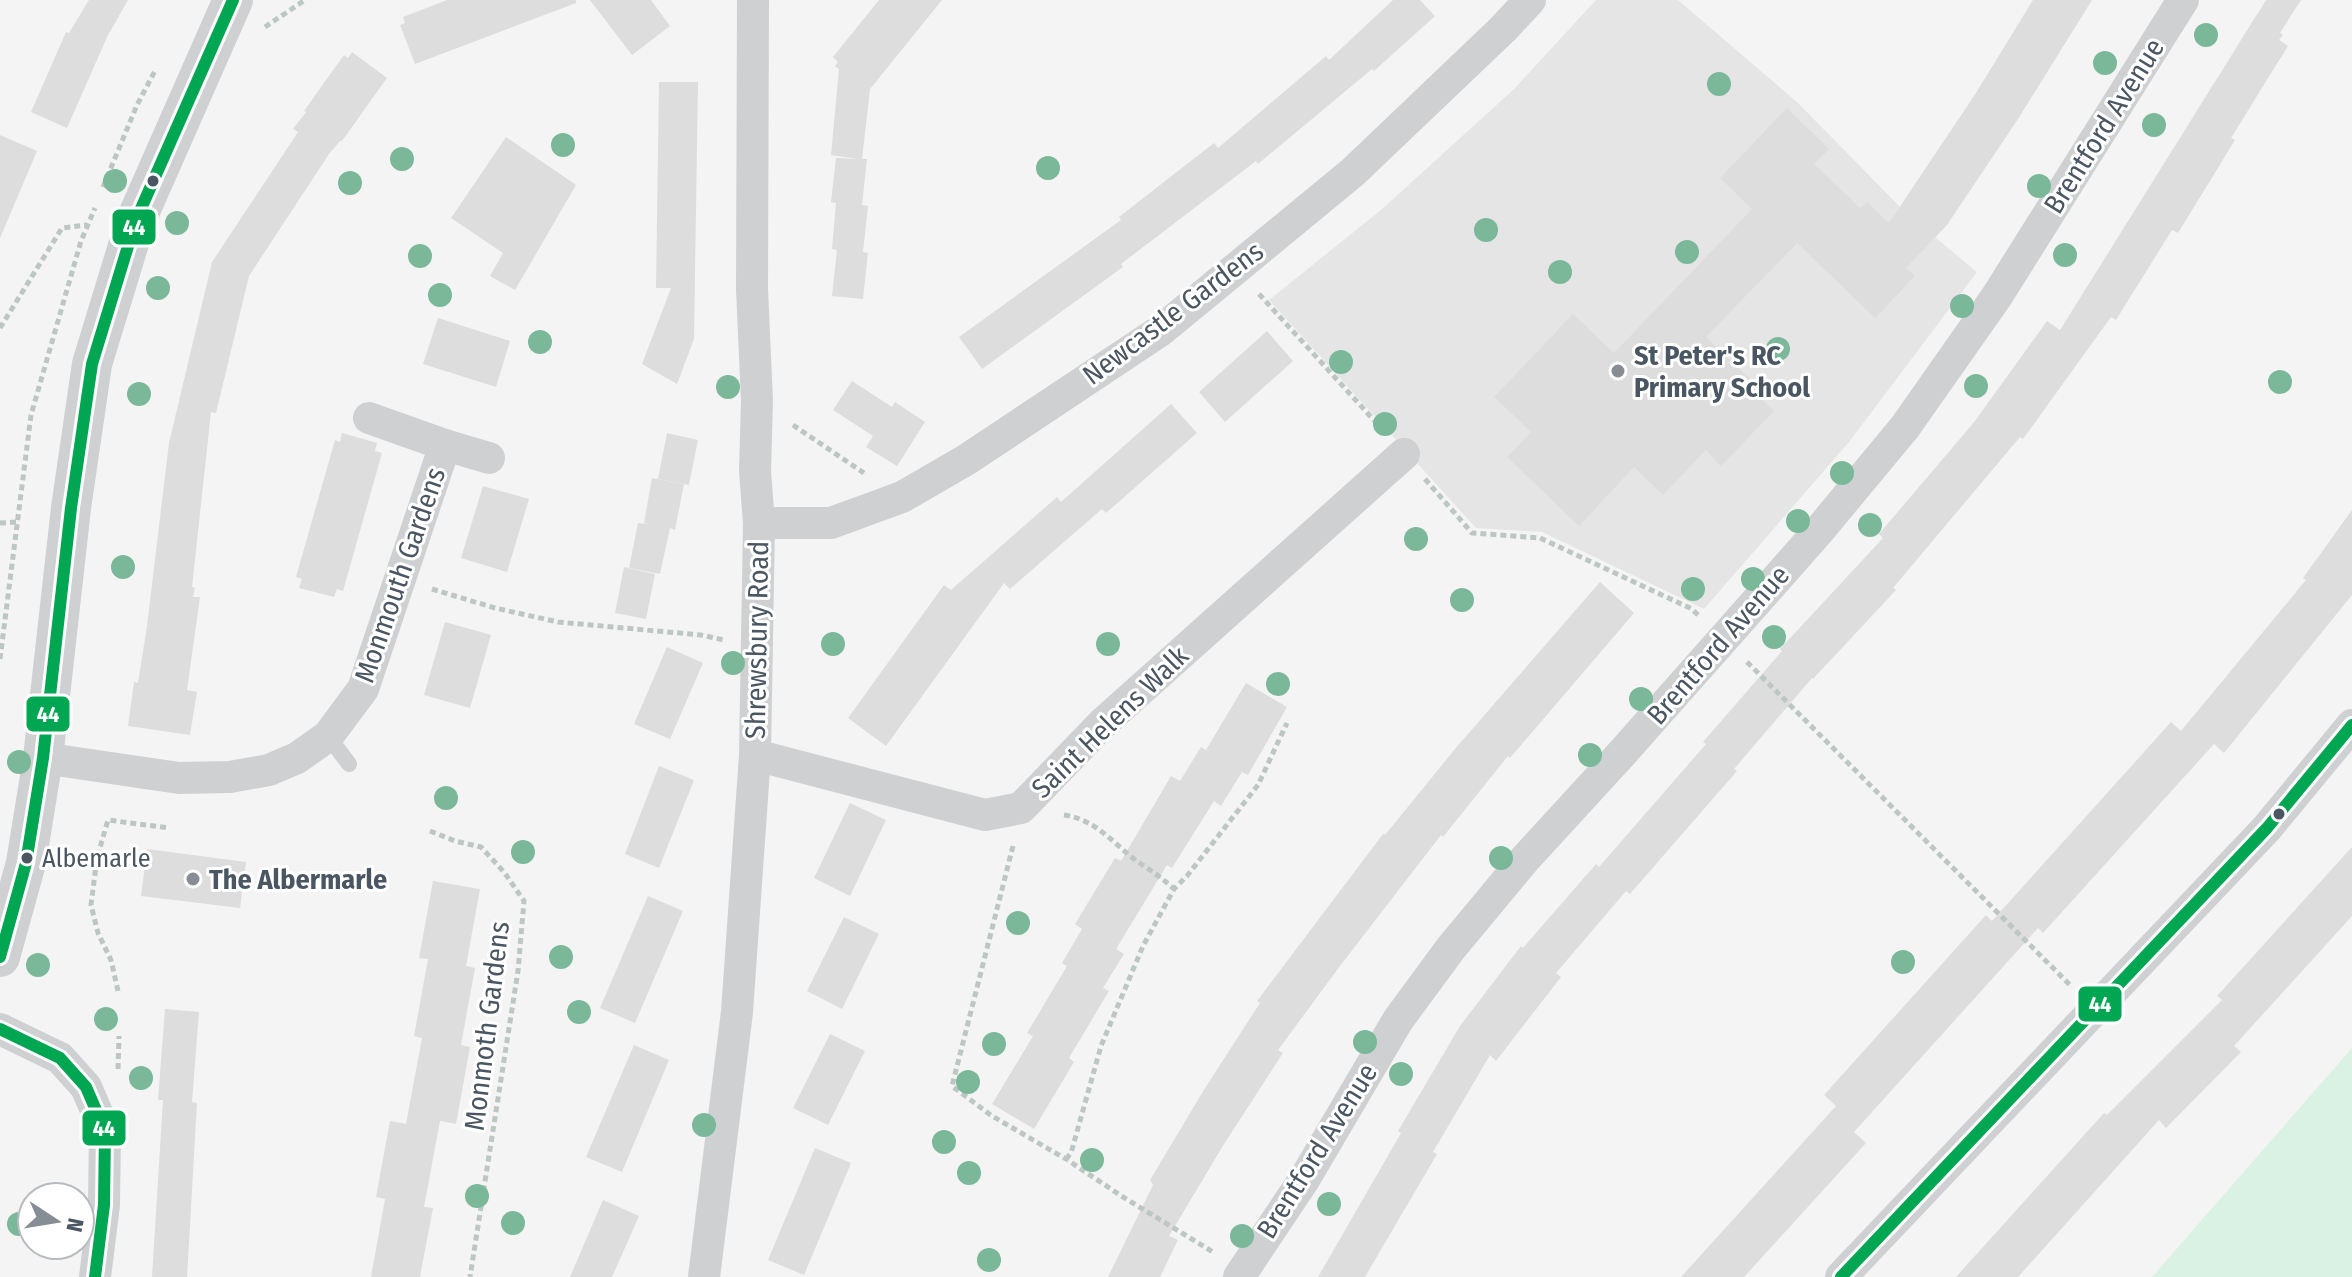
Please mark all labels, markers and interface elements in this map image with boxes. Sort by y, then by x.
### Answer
street label: Brentford Avenue [2037,33,2171,219]
unlabelled marker [145,173,161,189]
line badge: 44 [111,208,157,246]
text: 44 [123,214,145,241]
street label: Newcastle Gardens [1076,234,1270,392]
place label: St Peter's RC Primary School [1634,339,1810,404]
marker: St Peter's RC Primary School [1609,362,1627,380]
street label: Monmouth Gardens [348,463,452,687]
street label: Shrewsbury Road [739,541,775,739]
street label: Brentford Avenue [1640,559,1796,731]
street label: Saint Helens Walk [1025,638,1196,805]
line badge: 44 [25,695,71,733]
text: 44 [37,701,59,728]
unlabelled marker [2271,806,2287,822]
place label: Albemarle [42,843,151,874]
marker: Albemarle [19,850,35,866]
place label: The Albermarle [209,863,387,896]
marker: The Albermarle [184,870,202,888]
street label: Monmoth Gardens [458,920,516,1132]
line badge: 44 [2077,985,2123,1023]
text: 44 [2089,991,2111,1018]
street label: Brentford Avenue [1250,1058,1384,1244]
line badge: 44 [81,1109,127,1147]
text: 44 [93,1115,115,1142]
north arrow [16,1181,96,1261]
text: N [60,1216,90,1234]

